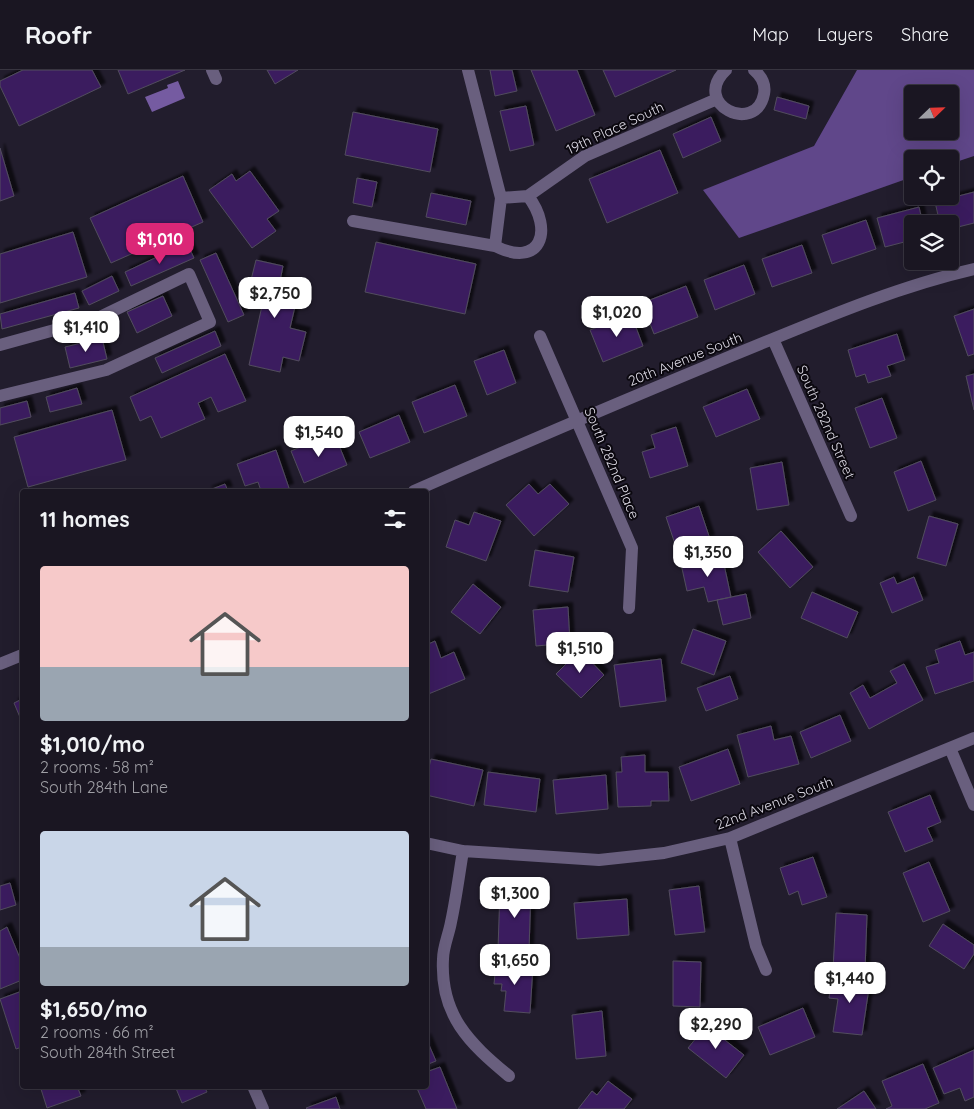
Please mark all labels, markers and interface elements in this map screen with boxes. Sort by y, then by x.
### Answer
text: Roofr [25,20,92,50]
text: Map [752,23,789,46]
text: Layers [817,23,873,46]
text: Share [901,23,949,46]
north arrow [904,85,959,140]
map controls [904,85,959,270]
street label: 19th Place South [563,98,667,158]
button: locate [904,150,959,205]
button: layers [904,215,959,270]
pin: $1,010 [119,222,201,265]
text: $1,010 [137,229,183,249]
pin: $2,750 [234,276,316,319]
text: $2,750 [250,283,300,303]
pin: $1,020 [576,296,658,338]
text: $1,020 [593,302,641,322]
pin: $1,410 [45,310,127,353]
text: $1,410 [63,317,109,337]
street label: 20th Avenue South [625,328,745,390]
street label: South 282nd Street [793,362,859,482]
street label: South 282nd Place [580,404,644,522]
pin: $1,540 [278,416,360,458]
text: $1,540 [295,422,343,442]
icon: filters [381,505,409,533]
text: 11 homes [40,506,130,532]
pin: $1,350 [667,536,749,578]
text: $1,350 [684,542,732,562]
icon: home [180,599,270,689]
pin: $1,510 [539,632,621,674]
text: $1,510 [557,638,603,658]
text: $1,010/mo [40,731,145,757]
text: 2 rooms · 58 m² [40,757,154,777]
street label: 22nd Avenue South [713,772,835,834]
text: South 284th Lane [40,777,168,797]
icon: home [180,864,270,954]
pin: $1,300 [474,876,556,919]
text: $1,300 [491,883,539,903]
pin: $1,650 [474,944,556,986]
text: $1,650 [491,950,539,970]
pin: $1,440 [809,962,891,1004]
text: $1,440 [826,968,874,988]
text: $1,650/mo [40,996,147,1022]
pin: $2,290 [675,1008,757,1050]
text: $2,290 [690,1014,742,1034]
text: 2 rooms · 66 m² [40,1022,154,1042]
text: South 284th Street [40,1042,175,1062]

